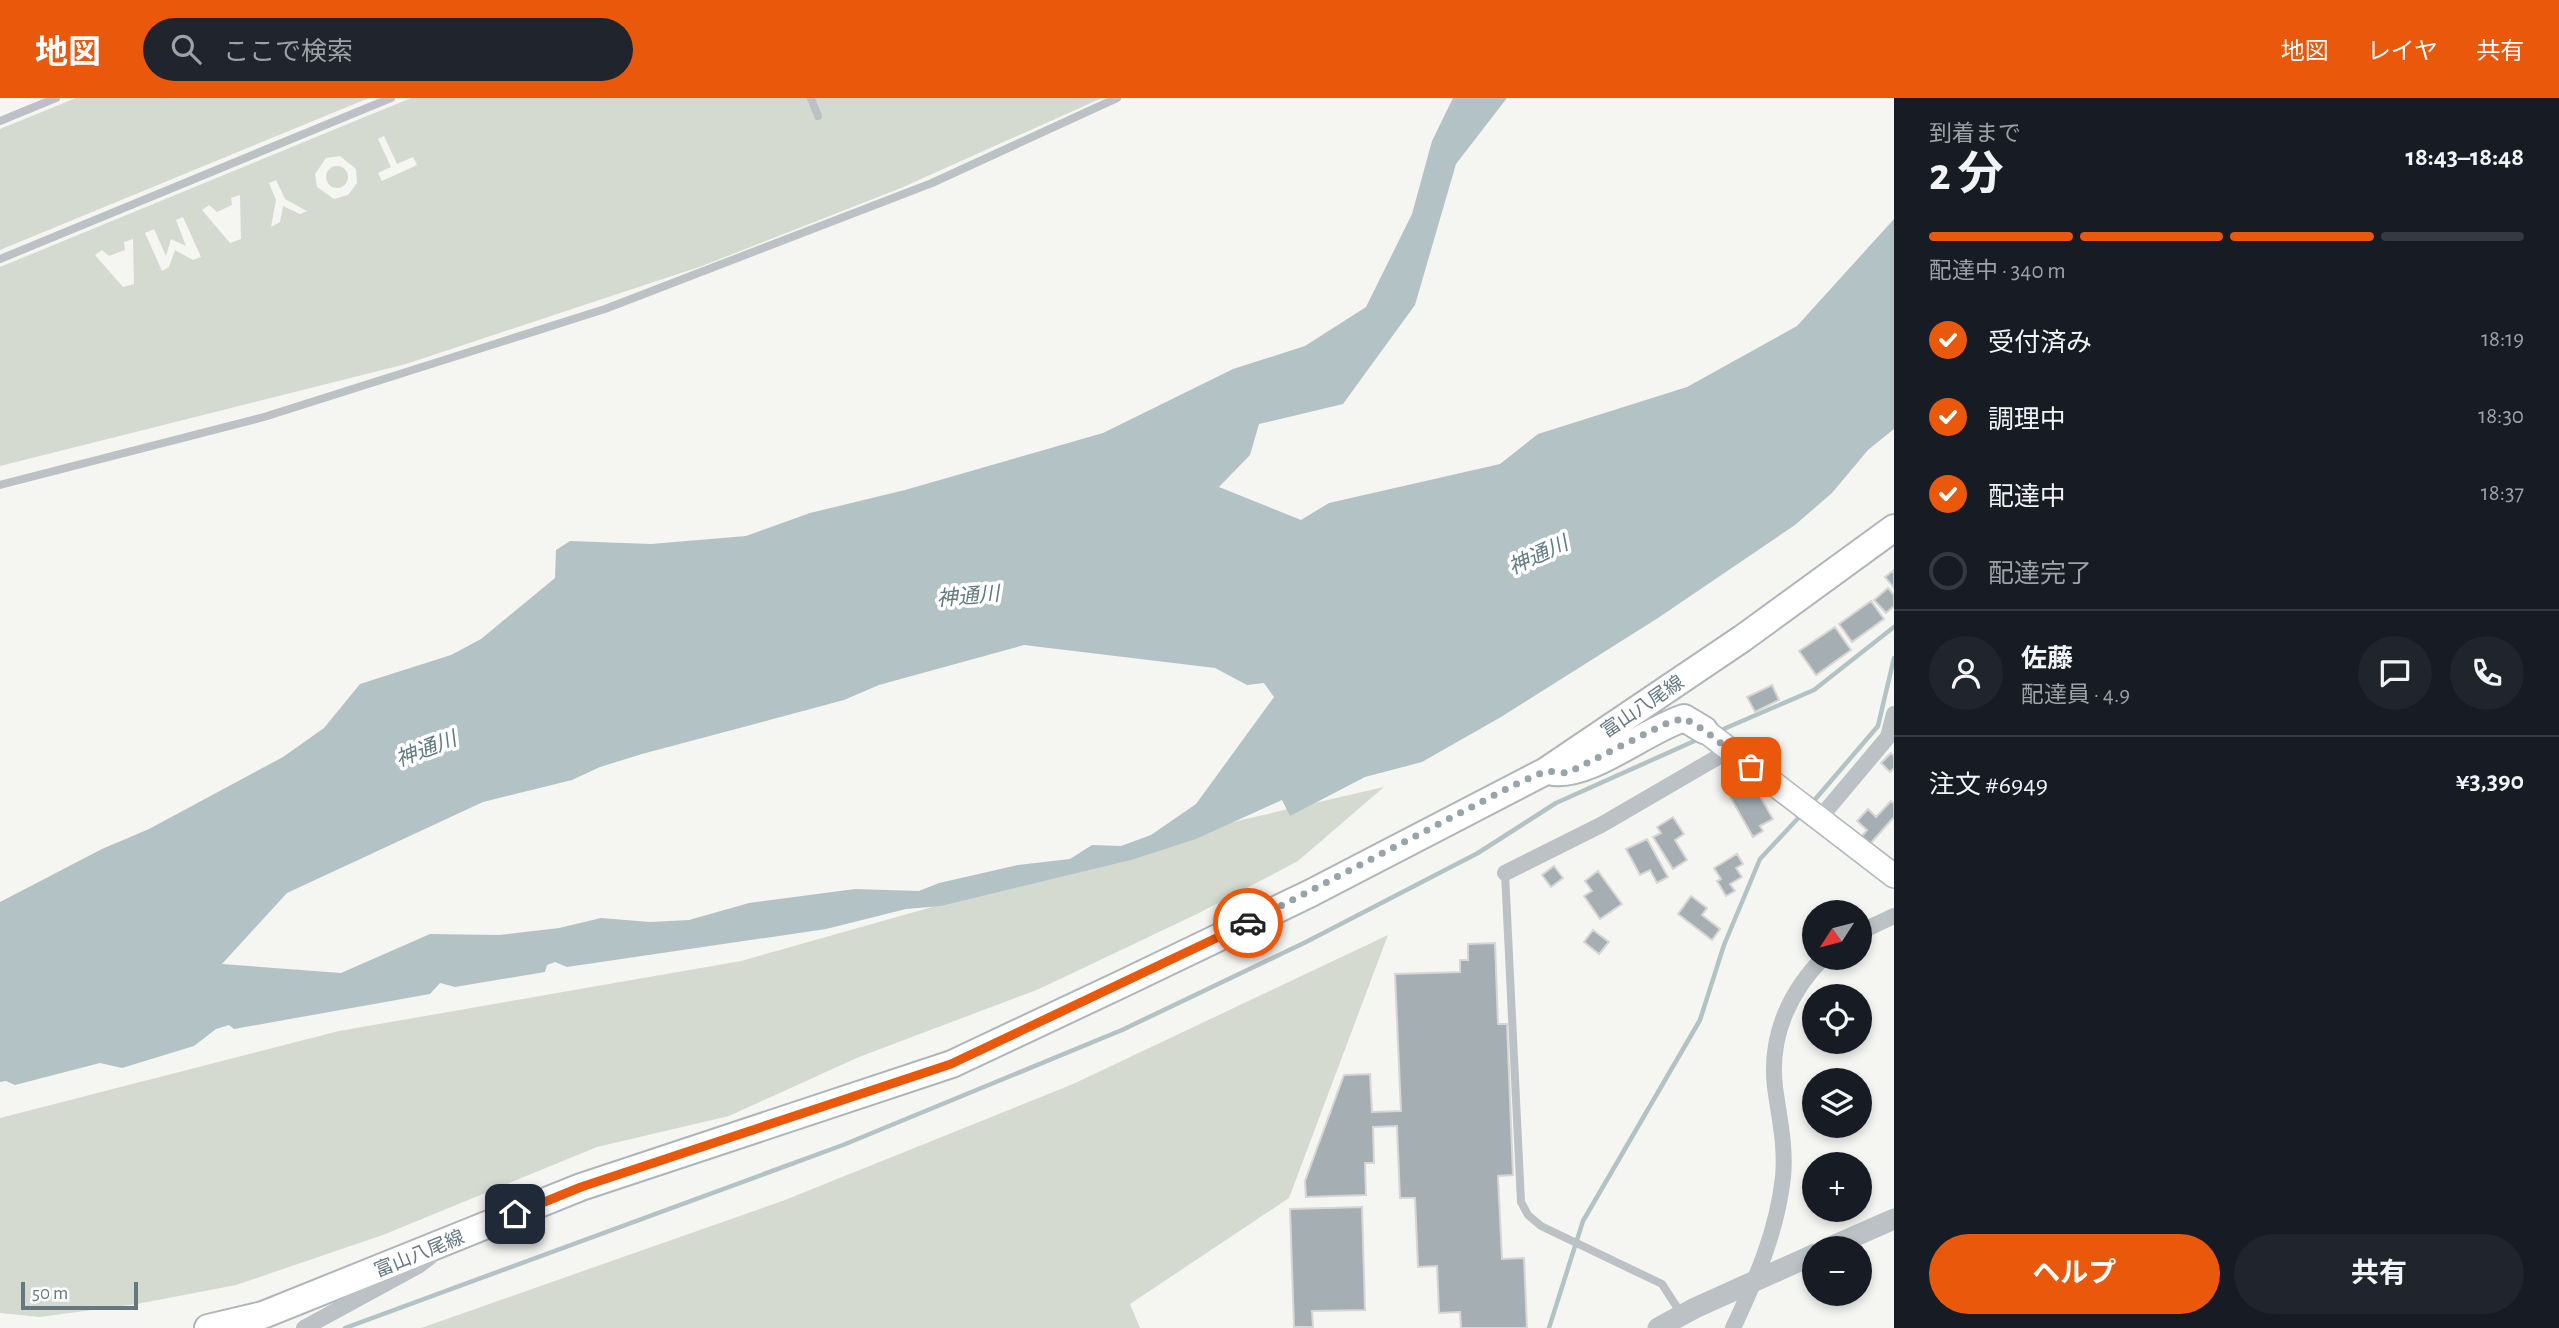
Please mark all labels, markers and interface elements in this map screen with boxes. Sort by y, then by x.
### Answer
search box [143,18,633,81]
icon: search [167,30,205,68]
text: 地図 [35,37,101,70]
text: ここで検索 [223,39,353,65]
text: 地図 [2281,40,2329,64]
text: レイヤ [2367,40,2438,64]
text: 共有 [2476,40,2524,64]
text: 到着まで [1929,123,2021,146]
text: 18:43–18:48 [2406,144,2524,170]
text: 2 分 [1929,152,2004,198]
text: 配達中 · 340 m [1929,260,2066,283]
icon: check [1929,321,1967,359]
text: 18:19 [2481,328,2524,351]
text: 受付済み [1988,330,2092,356]
icon: check [1929,398,1967,436]
text: 18:30 [2478,405,2524,428]
text: 調理中 [1988,407,2066,433]
icon: check [1929,475,1967,513]
text: 18:37 [2481,482,2524,505]
text: 配達中 [1988,484,2066,510]
water label: 神通川 [1505,531,1573,578]
text: 配達完了 [1988,561,2092,587]
water label: 神通川 [936,582,1002,610]
button: person [1929,636,2003,710]
button: chat [2358,636,2432,710]
button: phone [2450,636,2524,710]
text: 佐藤 [2021,646,2073,672]
street label: 富山八尾線 [1597,671,1688,742]
text: 配達員 · 4.9 [2021,684,2130,707]
water label: 神通川 [393,727,461,771]
pin [1721,737,1781,797]
icon: bag [1732,748,1770,786]
text: ¥3,390 [2456,768,2524,794]
text: 注文 #6949 [1929,772,2048,798]
courier [1213,888,1283,958]
north arrow [1802,900,1872,970]
map controls [1802,900,1872,1306]
icon: car [1229,904,1267,942]
button: locate [1802,984,1872,1054]
button: layers [1802,1068,1872,1138]
button: + [1802,1152,1872,1222]
pin [485,1184,545,1244]
icon: home [496,1195,534,1233]
street label: 富山八尾線 [371,1226,467,1281]
button: ヘルプ [1929,1234,2220,1314]
button: 共有 [2234,1234,2524,1314]
button: − [1802,1236,1872,1306]
scale bar [21,1279,138,1311]
text: 50 m [32,1284,68,1303]

